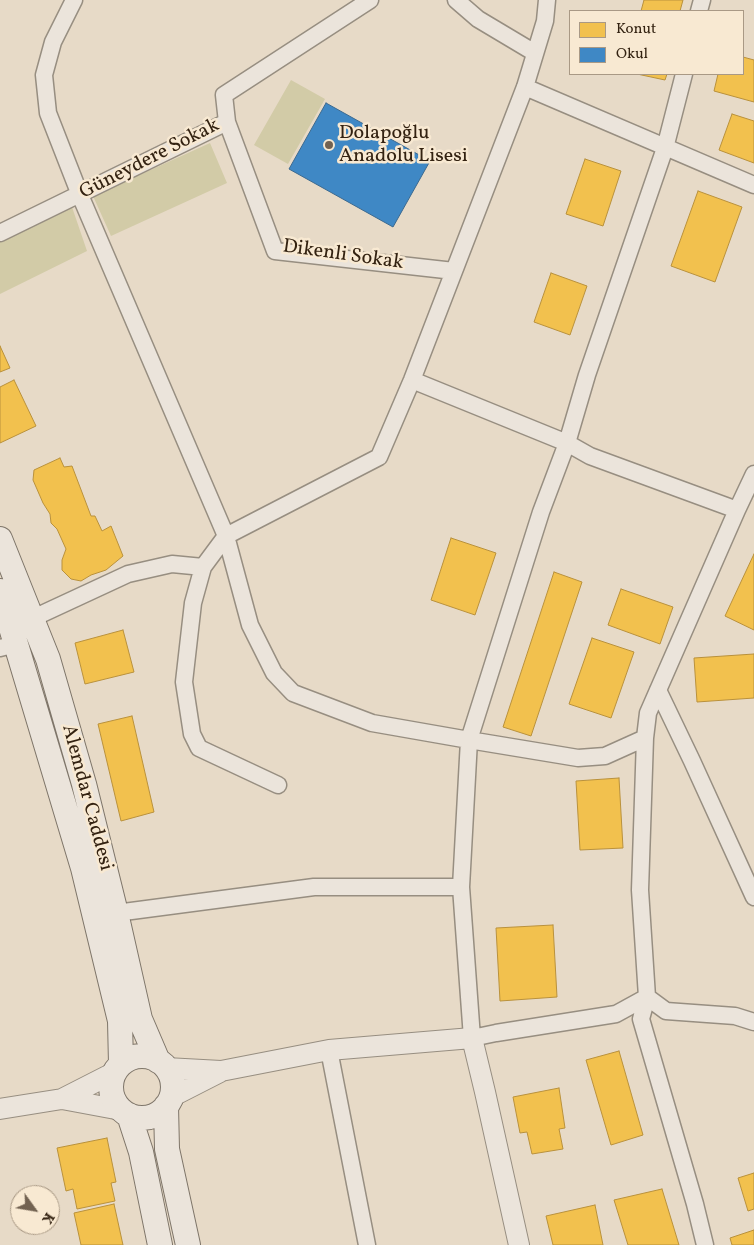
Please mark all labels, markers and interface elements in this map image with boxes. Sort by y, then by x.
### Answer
legend [569,10,744,75]
text: Konut [616,19,656,40]
text: Okul [616,44,648,65]
street label: Güneydere Sokak [76,114,224,206]
place label: Dolapoğlu Anadolu Lisesi [339,122,468,169]
marker: Dolapoğlu Anadolu Lisesi [323,139,335,151]
street label: Dikenli Sokak [281,236,405,276]
street label: Alemdar Caddesi [55,722,117,874]
north arrow [10,1185,60,1235]
text: K [37,1208,58,1227]

